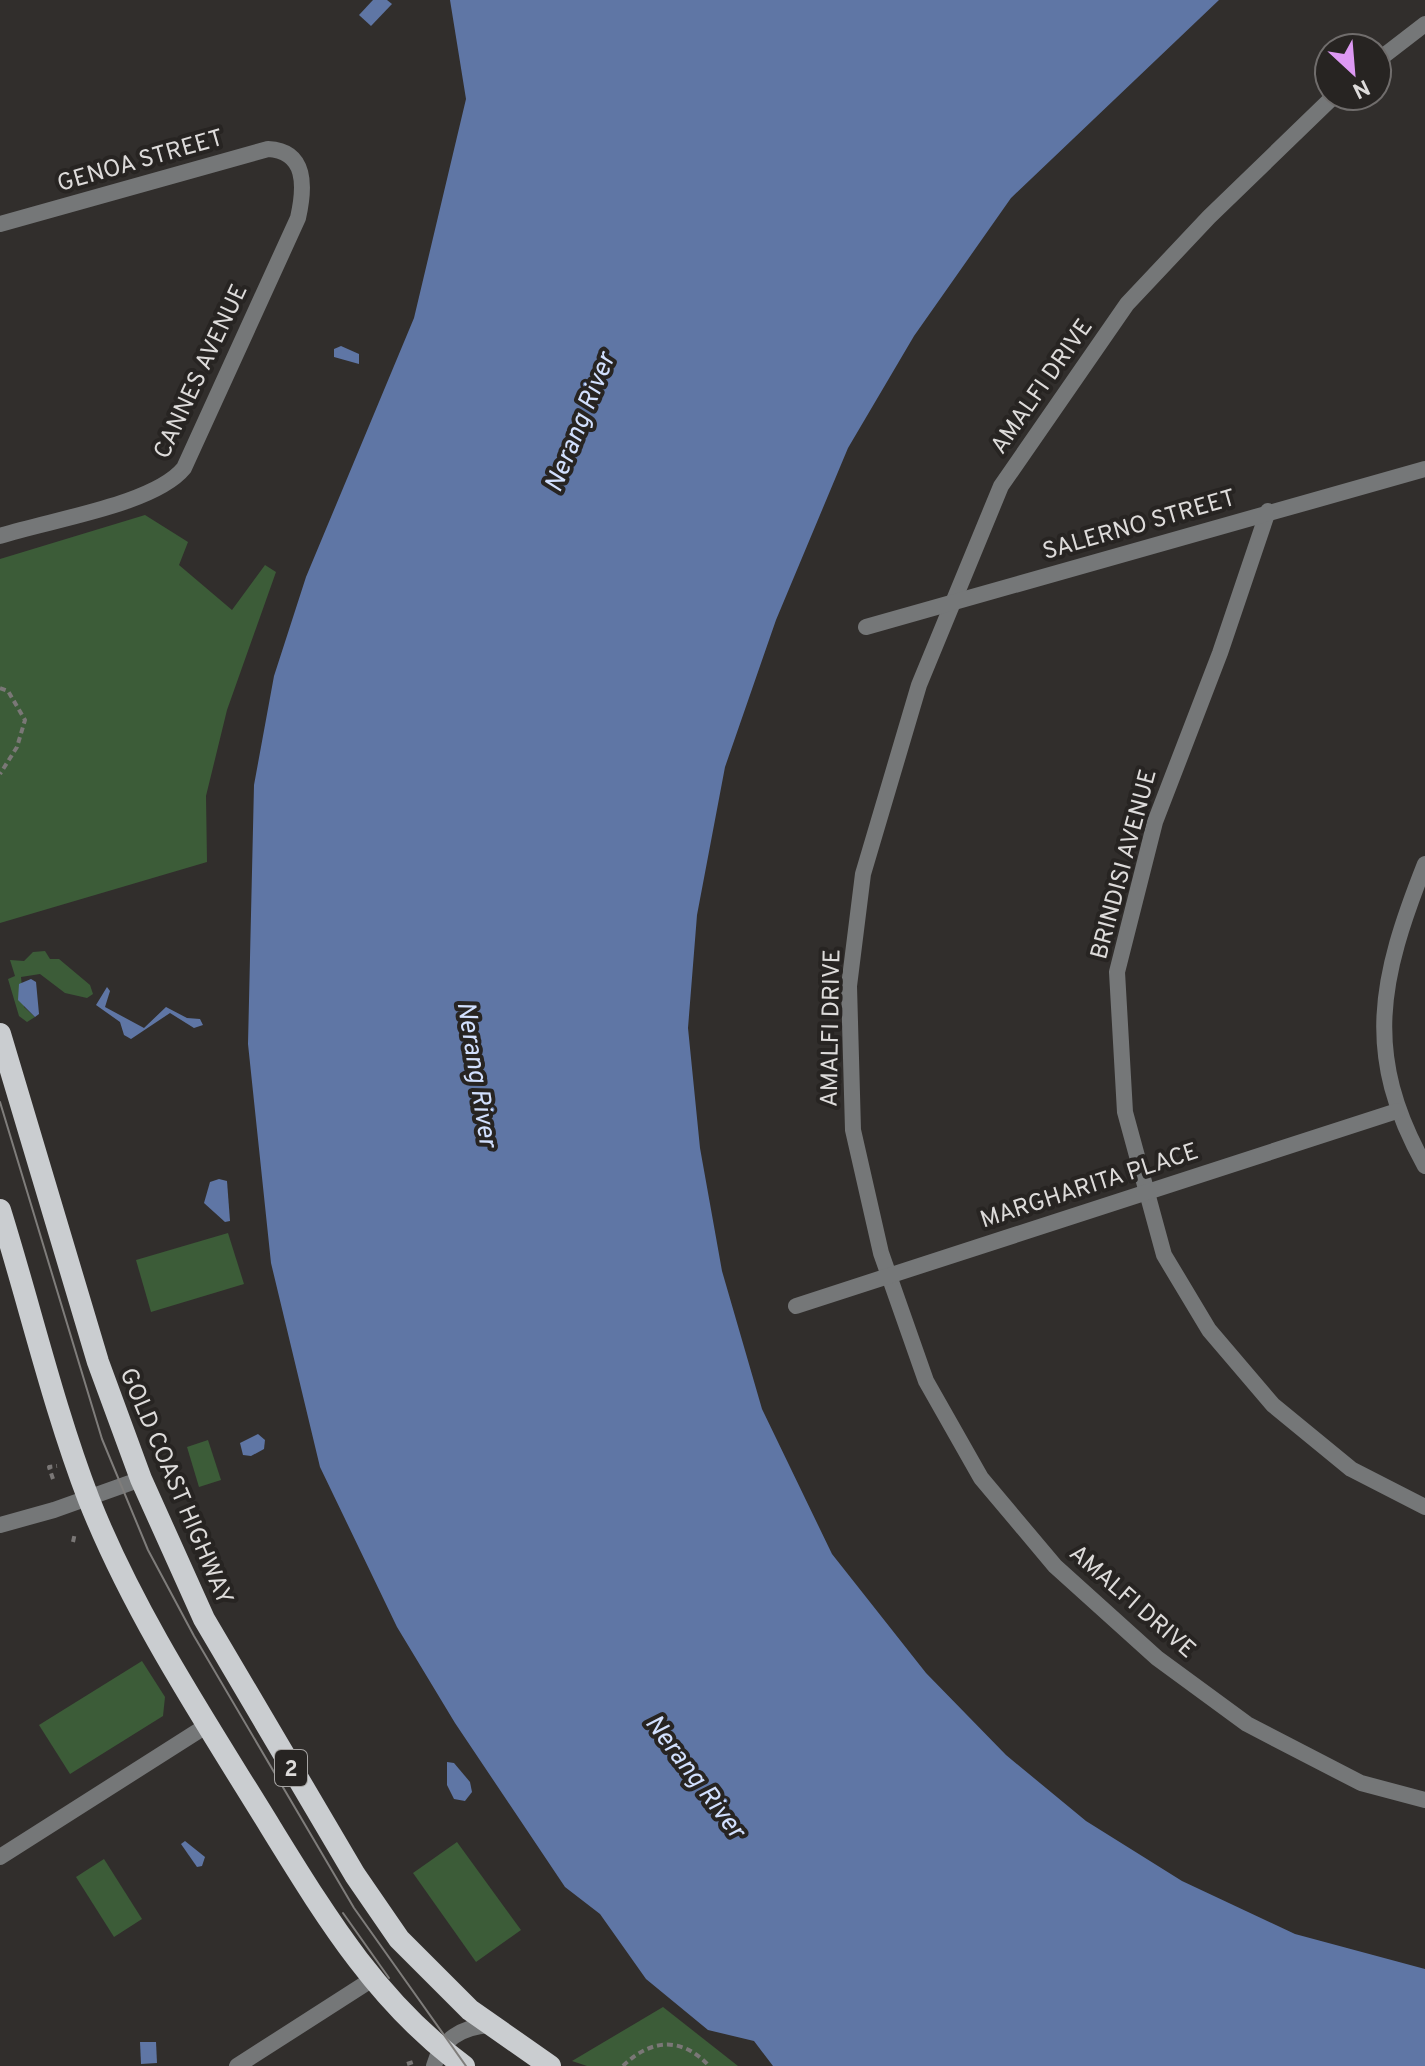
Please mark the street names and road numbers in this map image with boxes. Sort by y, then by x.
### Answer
street label: GENOA STREET [54,124,227,200]
street label: CANNES AVENUE [148,280,255,464]
street label: AMALFI DRIVE [985,314,1100,461]
street label: SALERNO STREET [1040,484,1240,568]
street label: BRINDISI AVENUE [1085,766,1165,963]
street label: AMALFI DRIVE [816,949,848,1107]
street label: MARGHARITA PLACE [977,1137,1203,1236]
street label: GOLD COAST HIGHWAY [112,1364,239,1610]
street label: AMALFI DRIVE [1062,1539,1201,1666]
road number: 2 [275,1750,307,1786]

